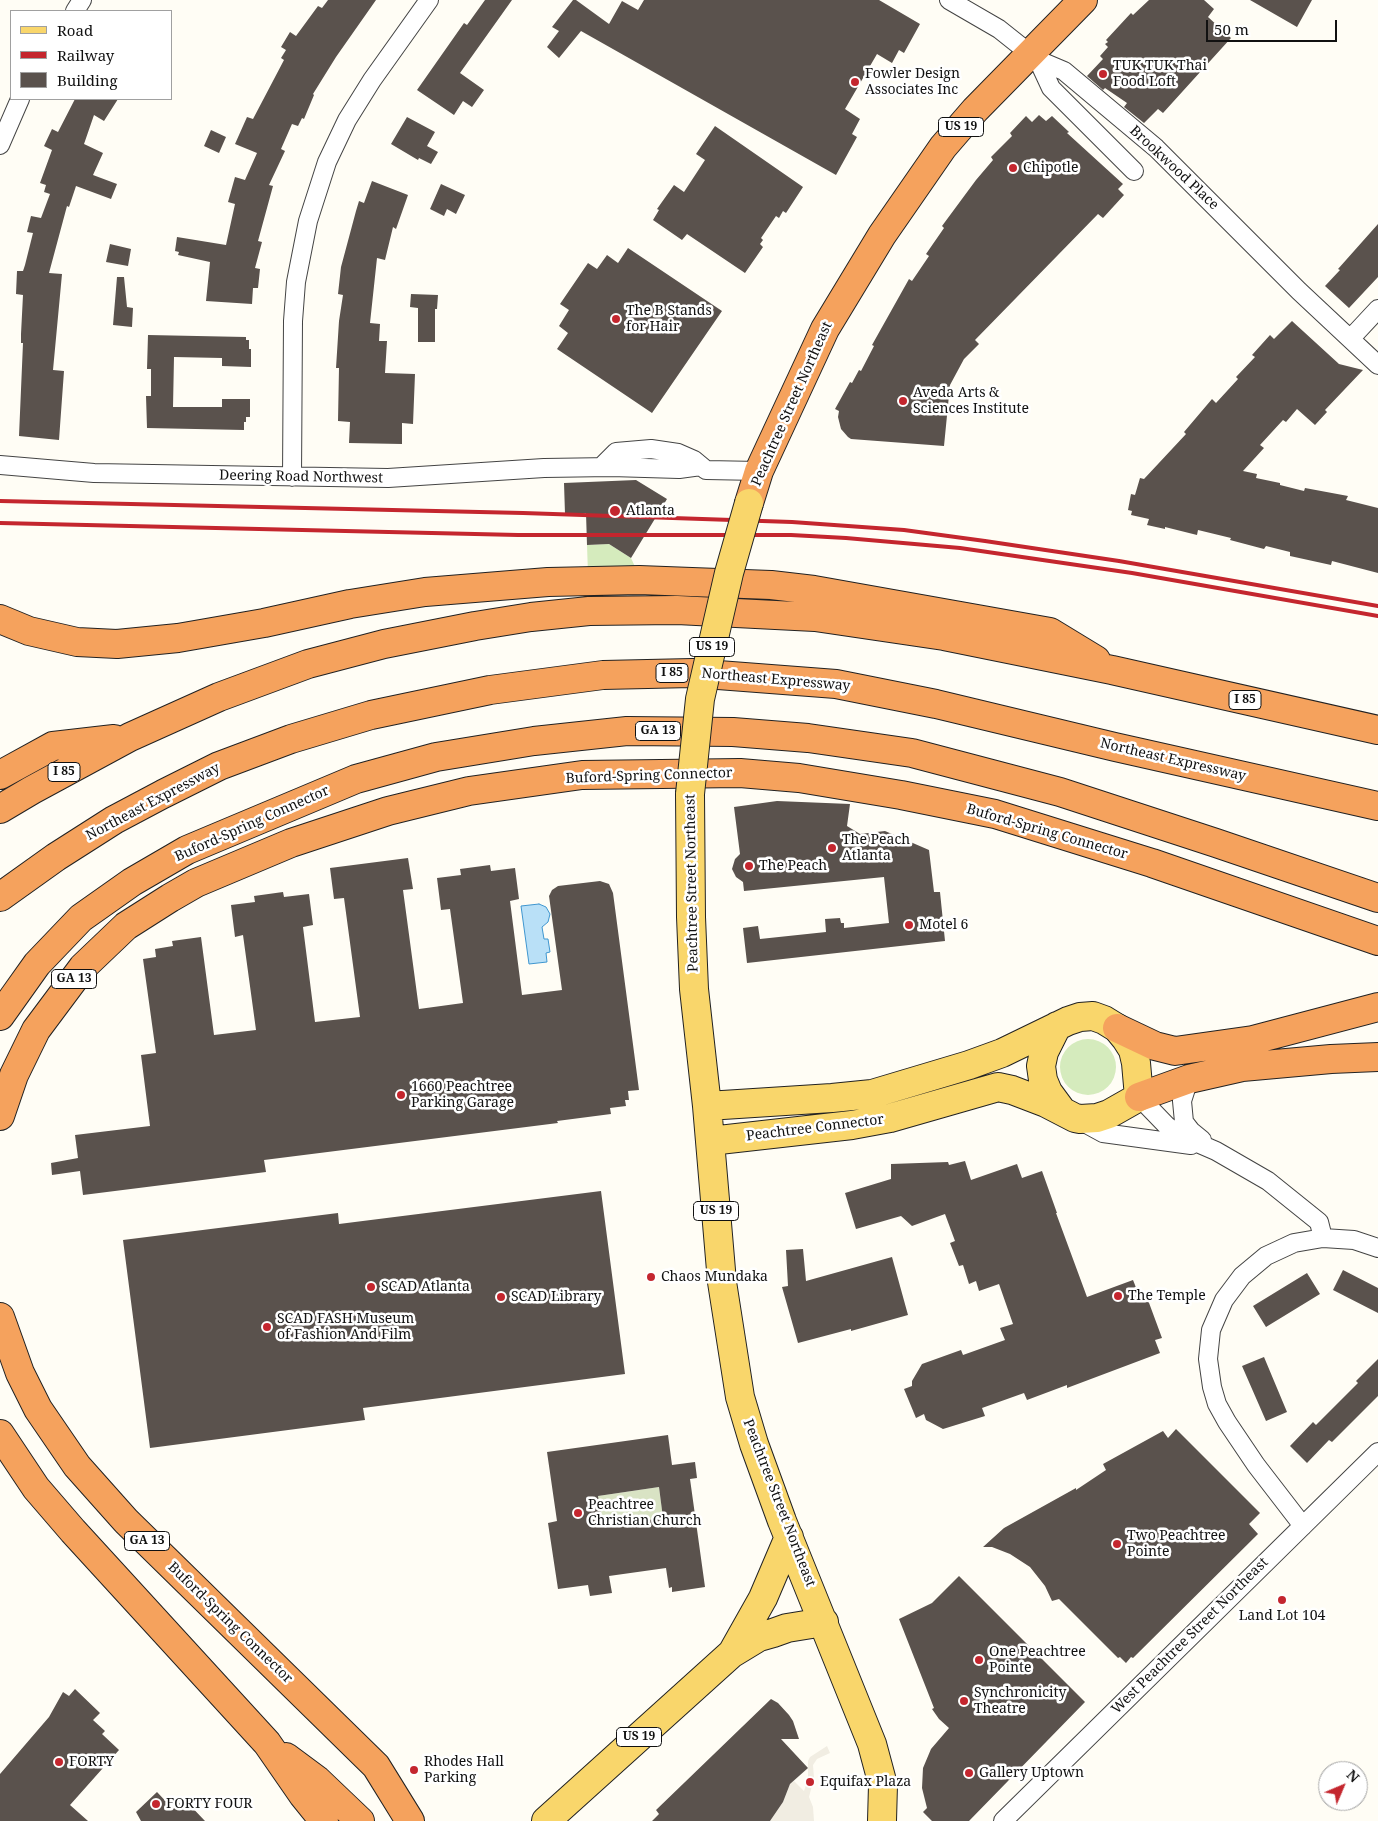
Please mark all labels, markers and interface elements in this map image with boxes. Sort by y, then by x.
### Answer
legend [10,10,172,100]
scale bar [1208,10,1339,42]
text: 50 m [1214,19,1249,39]
text: Road [57,20,93,40]
text: Railway [57,45,114,65]
place label: TUK TUK Thai Food Loft [1113,58,1207,90]
place label: Fowler Design Associates Inc [865,66,960,98]
marker: TUK TUK Thai Food Loft [1097,68,1109,80]
text: Building [57,70,118,90]
marker: Fowler Design Associates Inc [849,76,861,88]
road number: US 19 [938,118,984,136]
street label: Brookwood Place [1126,122,1222,214]
place label: Chipotle [1023,160,1078,176]
marker: Chipotle [1007,162,1019,174]
place label: The B Stands for Hair [626,303,712,336]
marker: The B Stands for Hair [610,313,622,325]
street label: Peachtree Street Northeast [748,319,836,489]
place label: Aveda Arts & Sciences Institute [913,385,1029,418]
marker: Aveda Arts & Sciences Institute [897,395,909,407]
street label: Deering Road Northwest [219,467,383,487]
place label: Atlanta [626,503,675,519]
marker: Atlanta [608,504,622,518]
road number: US 19 [690,638,734,656]
road number: I 85 [656,664,688,682]
street label: Northeast Expressway [701,665,851,695]
road number: I 85 [1229,690,1261,710]
road number: GA 13 [636,721,680,740]
street label: Northeast Expressway [1098,735,1248,785]
street label: Northeast Expressway [83,760,223,844]
road number: I 85 [48,762,80,782]
street label: Buford-Spring Connector [565,765,733,787]
street label: Buford-Spring Connector [172,782,332,866]
street label: Peachtree Street Northeast [682,794,702,972]
street label: Buford-Spring Connector [964,801,1130,863]
place label: The Peach Atlanta [842,832,910,864]
marker: The Peach Atlanta [826,842,838,854]
place label: The Peach [759,858,827,874]
marker: The Peach [743,860,755,872]
place label: Motel 6 [919,917,968,933]
marker: Motel 6 [903,919,915,931]
road number: GA 13 [52,970,96,989]
place label: 1660 Peachtree Parking Garage [411,1079,514,1112]
marker: 1660 Peachtree Parking Garage [395,1089,407,1101]
street label: Peachtree Connector [745,1111,885,1145]
road number: US 19 [694,1202,738,1220]
place label: Chaos Mundaka [661,1269,768,1285]
marker: Chaos Mundaka [645,1271,657,1283]
place label: SCAD Atlanta [381,1279,470,1295]
marker: SCAD Atlanta [365,1281,377,1293]
place label: The Temple [1128,1288,1206,1304]
place label: SCAD Library [511,1289,601,1305]
marker: The Temple [1112,1290,1124,1302]
marker: SCAD Library [495,1291,507,1303]
place label: SCAD FASH Museum of Fashion And Film [277,1311,414,1344]
marker: SCAD FASH Museum of Fashion And Film [261,1321,273,1333]
street label: Peachtree Street Northeast [739,1417,819,1589]
place label: Peachtree Christian Church [588,1497,702,1530]
marker: Peachtree Christian Church [572,1507,584,1519]
place label: Two Peachtree Pointe [1127,1528,1225,1560]
road number: GA 13 [124,1532,170,1550]
marker: Two Peachtree Pointe [1111,1538,1123,1550]
street label: West Peachtree Street Northeast [1108,1554,1272,1718]
street label: Buford-Spring Connector [164,1559,296,1687]
marker: Land Lot 104 [1276,1594,1288,1606]
place label: Land Lot 104 [1239,1608,1325,1624]
place label: One Peachtree Pointe [989,1644,1086,1676]
marker: One Peachtree Pointe [973,1654,985,1666]
place label: Synchronicity Theatre [974,1685,1066,1718]
marker: Synchronicity Theatre [958,1695,970,1707]
road number: US 19 [616,1728,662,1746]
place label: FORTY [69,1754,114,1770]
place label: Rhodes Hall Parking [424,1754,504,1786]
marker: FORTY [53,1756,65,1768]
north arrow [1318,1761,1368,1811]
marker: Rhodes Hall Parking [408,1764,420,1776]
place label: Gallery Uptown [979,1765,1084,1781]
text: N [1343,1765,1364,1786]
marker: Gallery Uptown [963,1767,975,1779]
place label: Equifax Plaza [820,1774,911,1790]
marker: Equifax Plaza [804,1776,816,1788]
place label: FORTY FOUR [166,1796,252,1812]
marker: FORTY FOUR [150,1798,162,1810]

